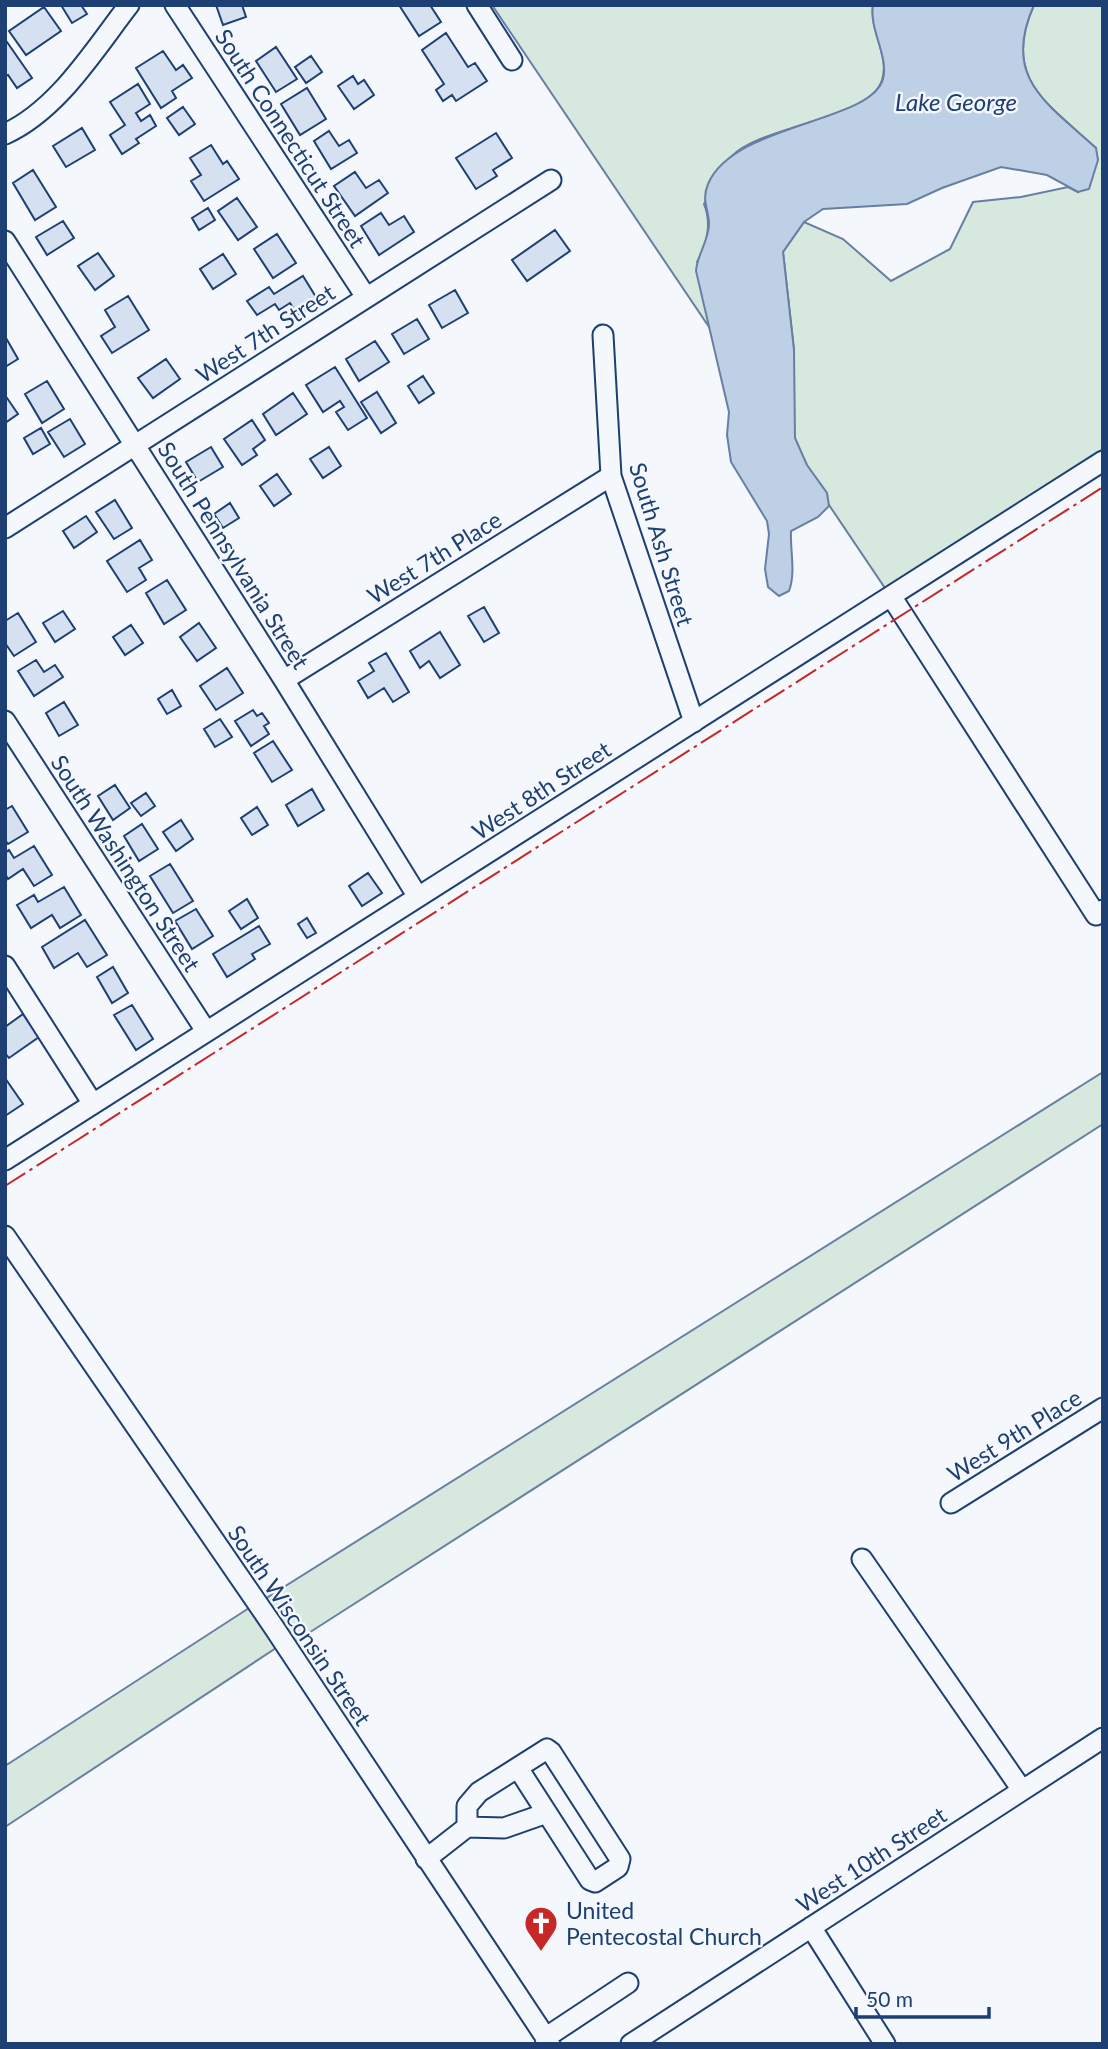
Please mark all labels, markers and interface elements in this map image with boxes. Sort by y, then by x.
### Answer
street label: South Connecticut Street [210,23,373,253]
water label: Lake George [895,87,1017,116]
street label: West 7th Street [190,277,340,388]
street label: South Pennsylvania Street [153,436,316,674]
street label: South Ash Street [624,459,700,630]
street label: West 7th Place [362,505,506,609]
street label: West 8th Street [466,734,616,845]
street label: South Washington Street [45,749,207,977]
street label: West 9th Place [942,1383,1086,1487]
street label: South Wisconsin Street [223,1520,378,1731]
street label: West 10th Street [791,1800,952,1918]
place label: United Pentecostal Church [566,1896,762,1950]
church icon: United Pentecostal Church [522,1904,560,1953]
scale bar [856,1976,989,2020]
text: 50 m [866,1986,913,2011]

